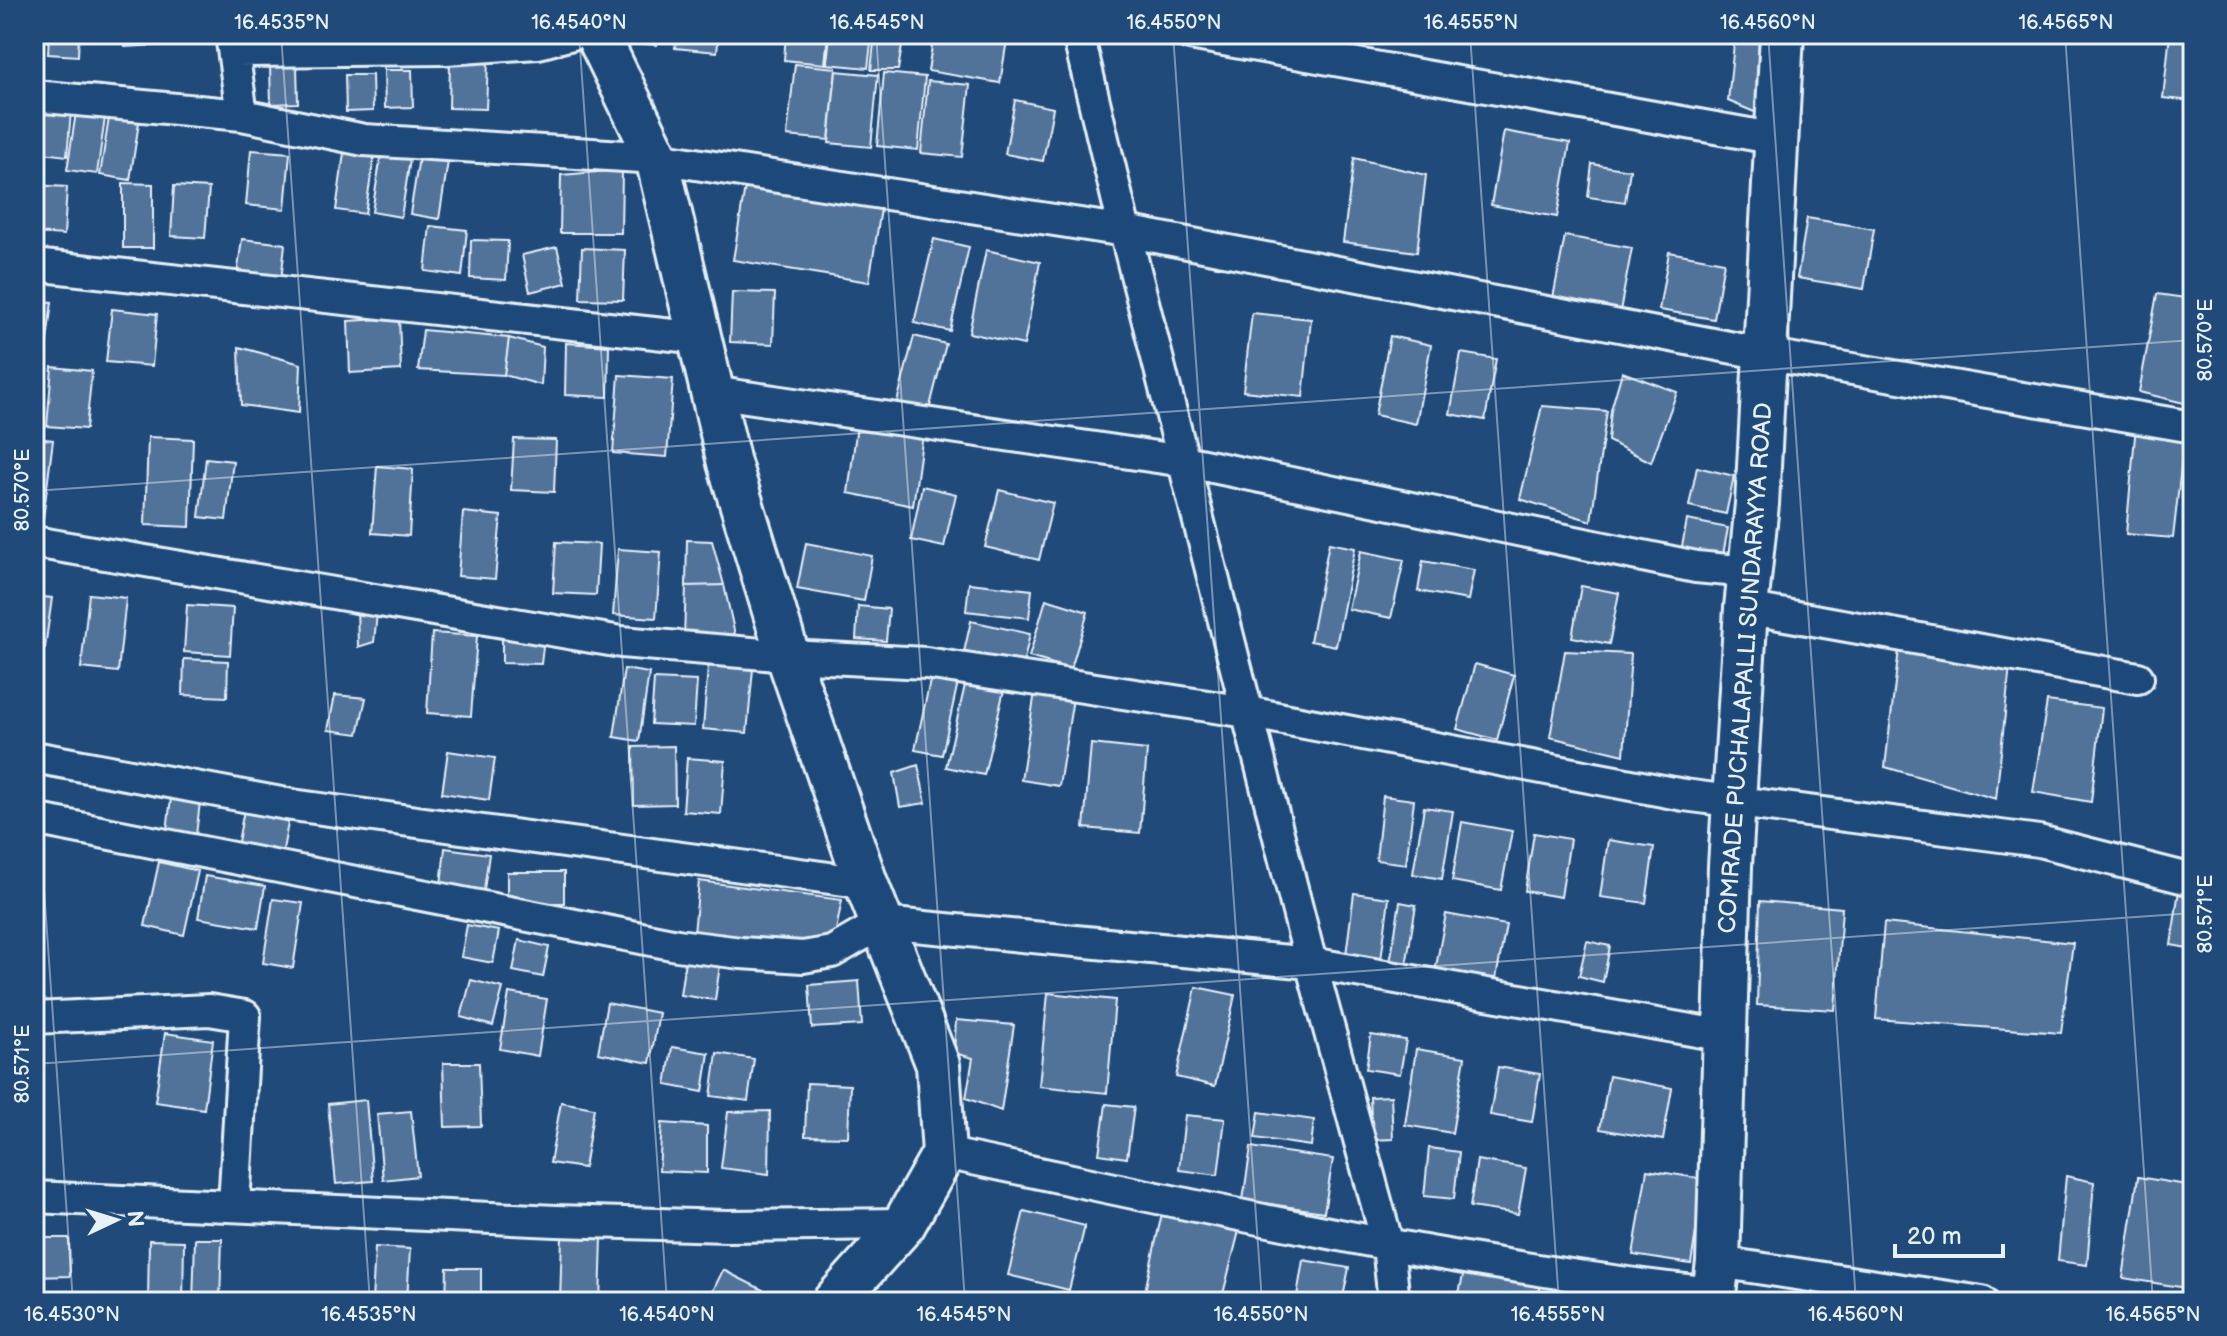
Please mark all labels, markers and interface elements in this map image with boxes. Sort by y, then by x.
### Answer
text: 16.4535°N [234,11,330,35]
text: 16.4540°N [531,11,627,35]
text: 16.4545°N [829,11,925,35]
text: 16.4550°N [1127,11,1222,35]
text: 16.4555°N [1424,11,1518,35]
text: 16.4560°N [1720,11,1816,35]
text: 16.4565°N [2018,11,2114,35]
text: 80.570°E [2194,299,2218,381]
street label: COMRADE PUCHALAPALLI SUNDARAYYA ROAD [1712,402,1779,934]
text: 80.570°E [11,449,35,531]
text: 80.571°E [2194,875,2218,953]
text: 80.571°E [11,1025,35,1103]
north arrow [76,1180,156,1260]
scale bar [1895,1208,2003,1258]
text: N [120,1210,148,1228]
text: 20 m [1907,1222,1962,1251]
text: 16.4530°N [24,1303,120,1327]
text: 16.4535°N [321,1303,417,1327]
text: 16.4540°N [619,1303,715,1327]
text: 16.4545°N [916,1303,1012,1327]
text: 16.4550°N [1214,1303,1309,1327]
text: 16.4555°N [1511,1303,1605,1327]
text: 16.4560°N [1808,1303,1904,1327]
text: 16.4565°N [2105,1303,2201,1327]

